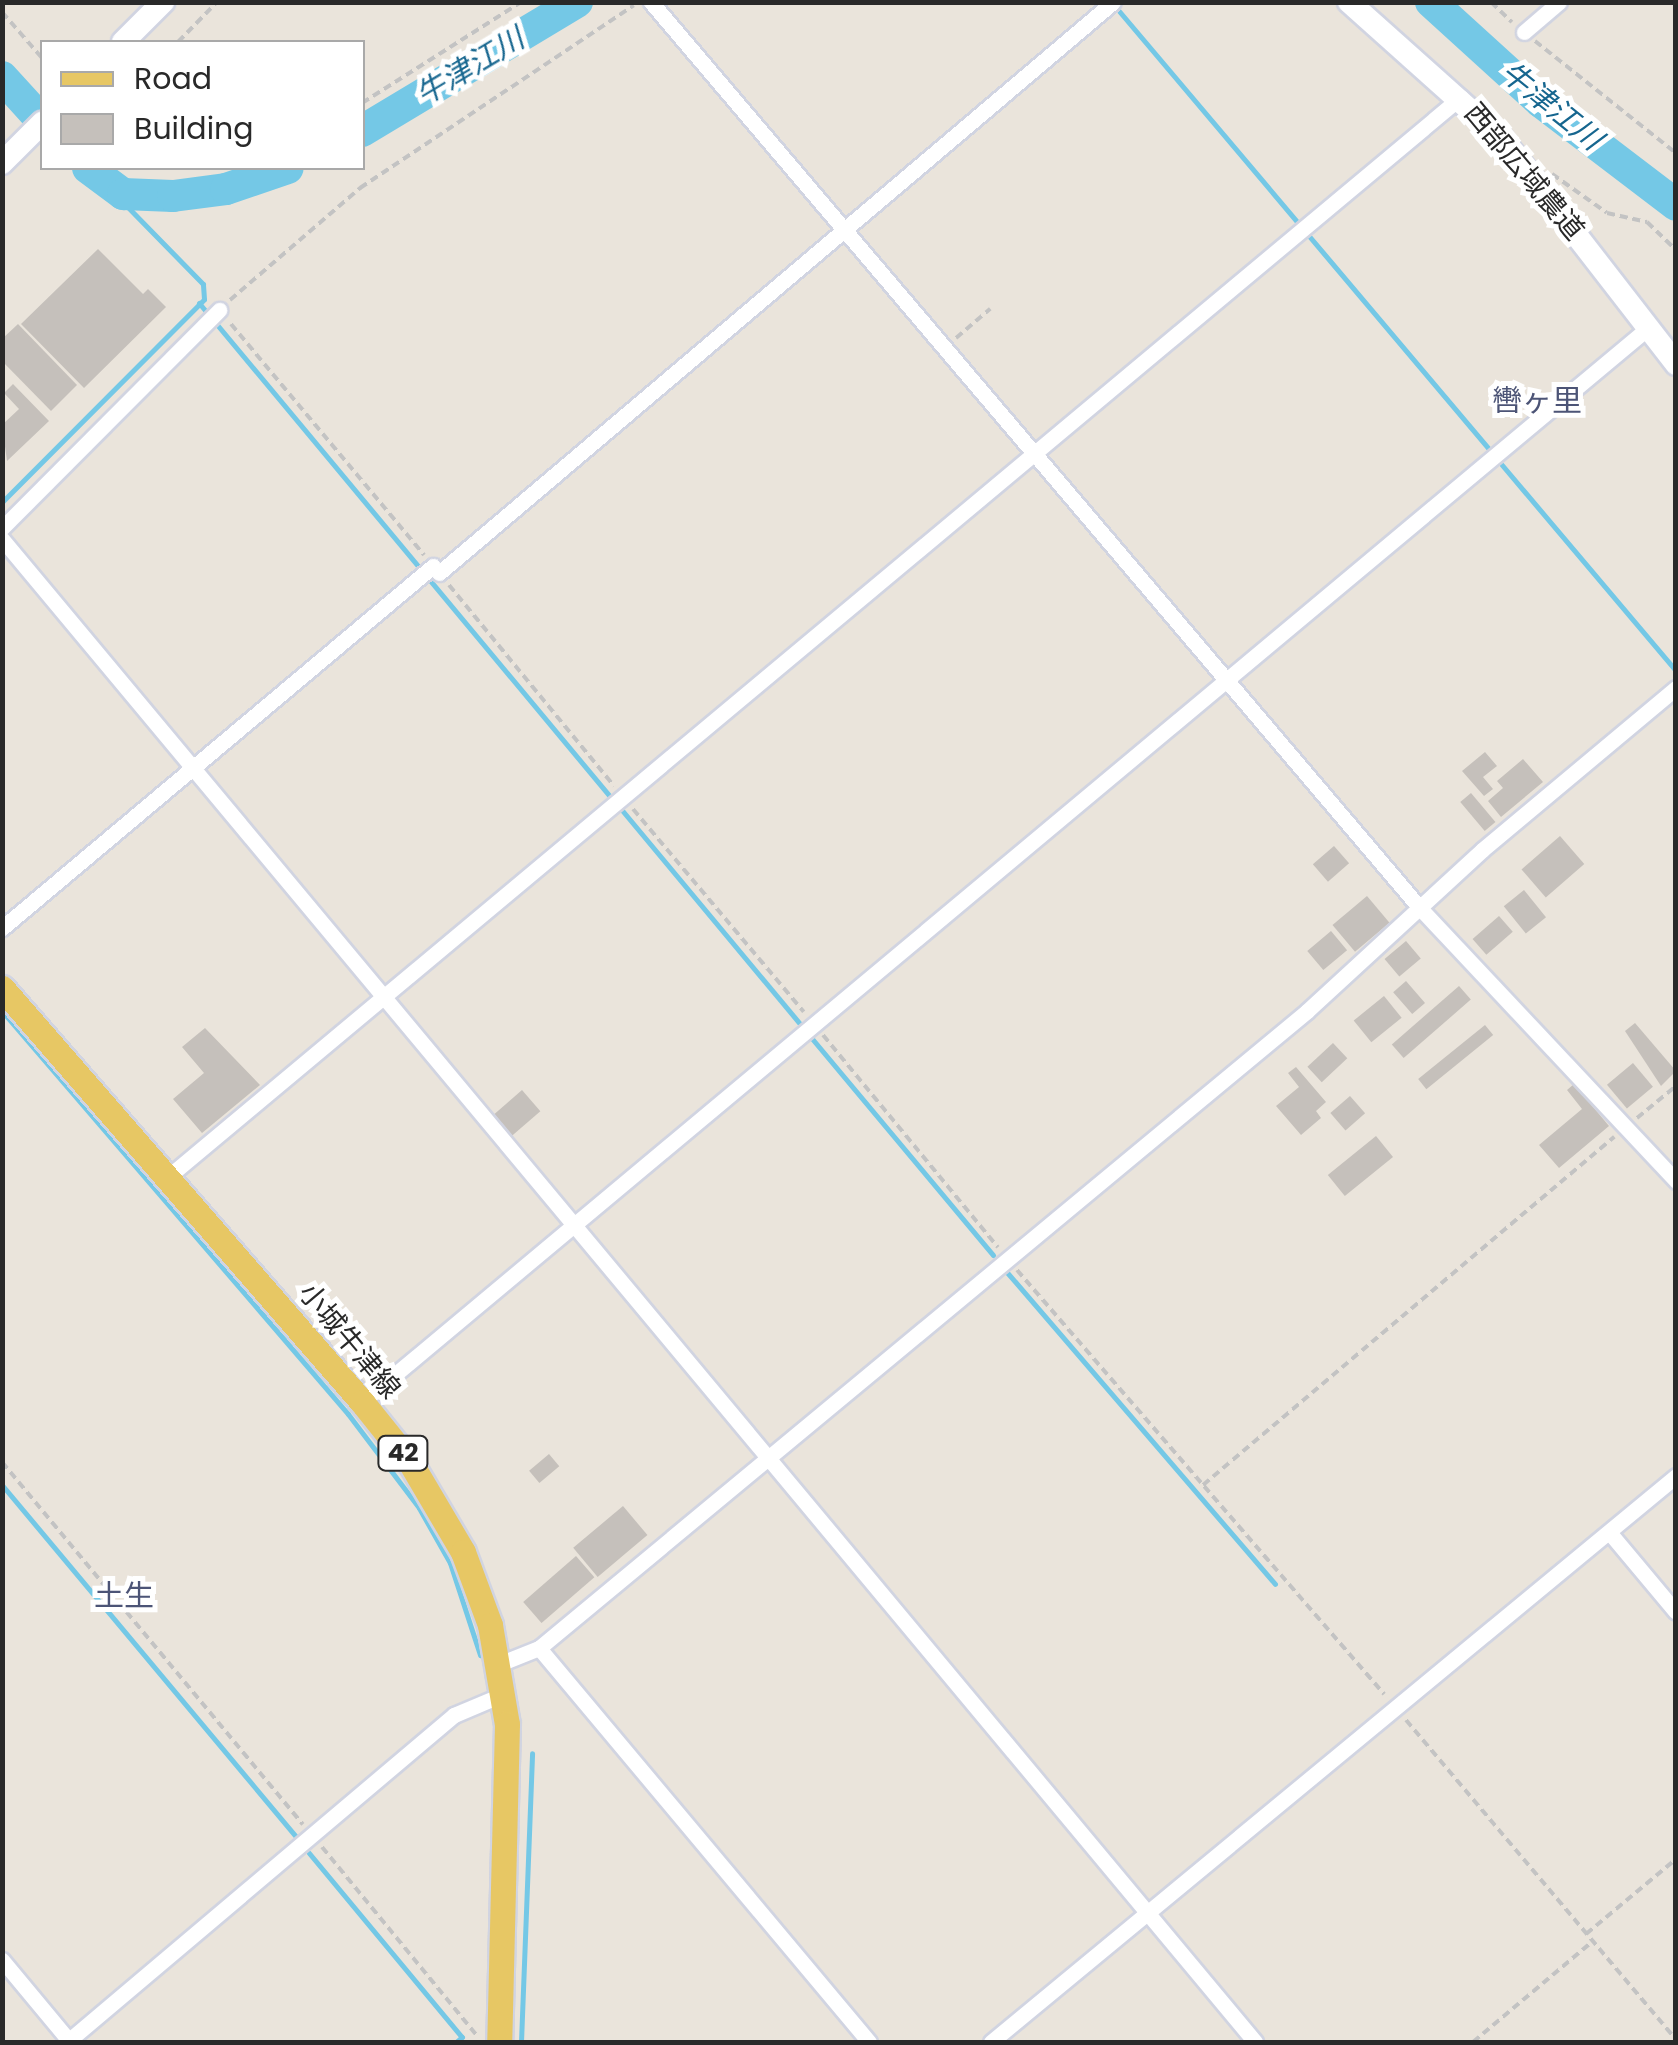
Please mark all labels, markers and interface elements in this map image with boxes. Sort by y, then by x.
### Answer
water label: 牛津江川 [409,21,531,113]
legend [40,40,365,170]
water label: 牛津江川 [1493,54,1609,158]
text: Road [134,57,212,100]
street label: 西部広域農道 [1457,97,1591,247]
text: Building [134,107,254,150]
district label: 轡ヶ里 [1492,383,1582,419]
street label: 小城牛津線 [291,1277,407,1405]
road number: 42 [376,1433,430,1473]
district label: 土生 [94,1578,154,1614]

